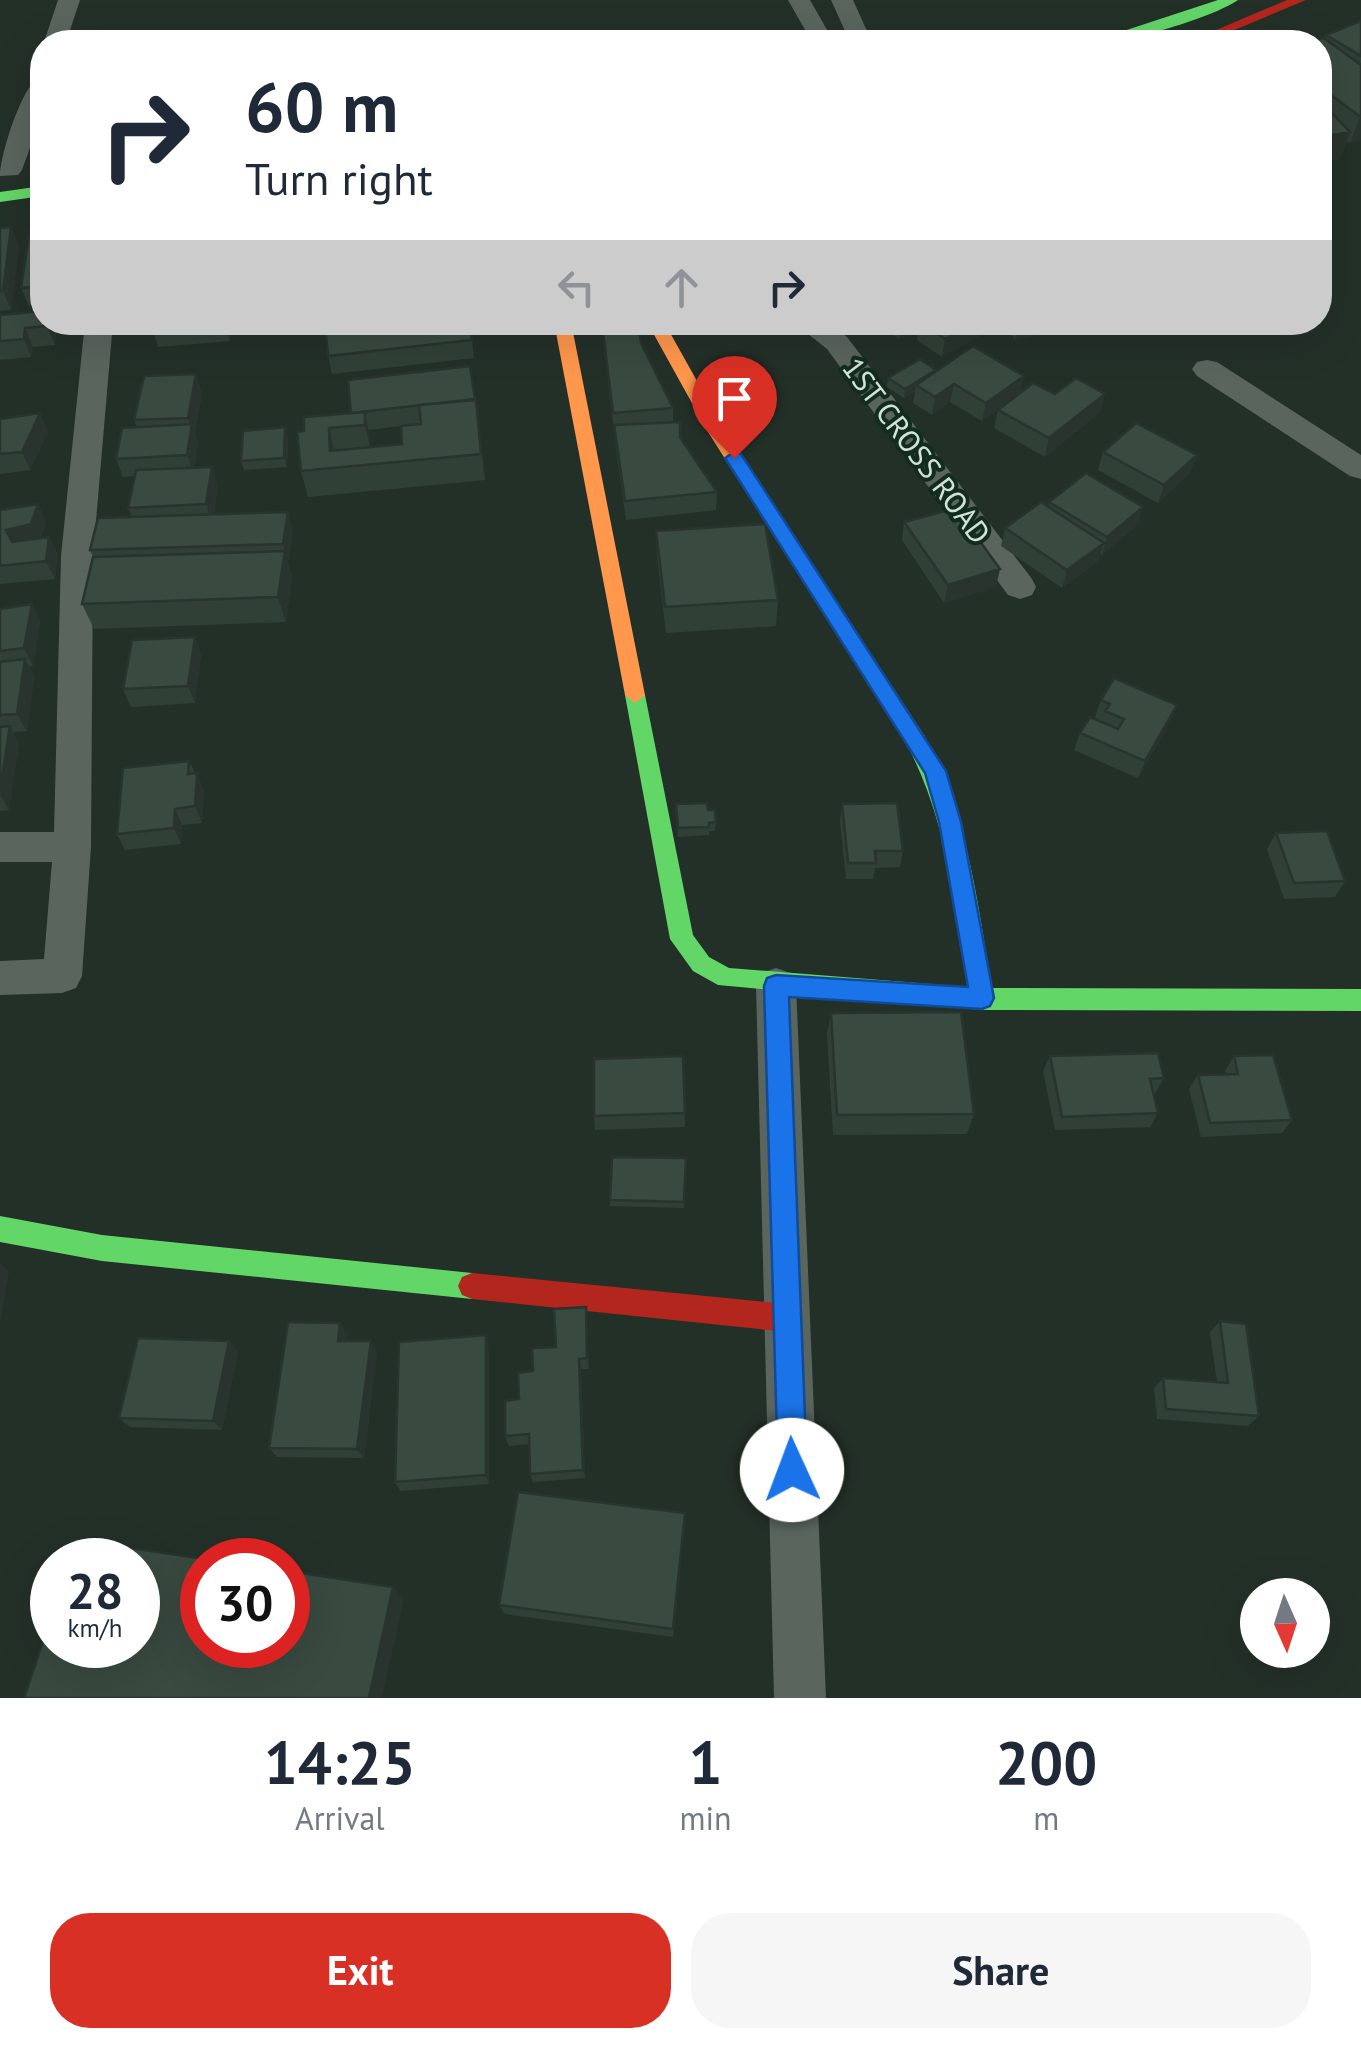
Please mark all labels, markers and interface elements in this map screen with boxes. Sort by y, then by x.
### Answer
text: 60 m [245,61,398,151]
icon: right [80,70,210,200]
text: Turn right [245,149,433,207]
icon: left [549,260,604,315]
icon: ahead [654,260,709,315]
icon: right [759,260,814,315]
street label: 1ST CROSS ROAD [834,349,1000,551]
pin [692,356,777,459]
icon: arrive [707,371,762,426]
position arrow [740,1418,844,1522]
speed limit sign: 30 [180,1538,310,1668]
text: 28 [67,1558,123,1623]
north arrow [1240,1578,1330,1668]
map controls [1240,1578,1330,1668]
text: km/h [68,1612,122,1644]
text: 14:25 [264,1723,416,1801]
text: 1 [689,1723,723,1801]
text: 200 [995,1723,1097,1801]
text: Arrival [295,1797,385,1839]
text: min [680,1797,732,1839]
text: m [1033,1797,1059,1839]
button: Exit [50,1913,671,2028]
button: Share [691,1913,1311,2028]

